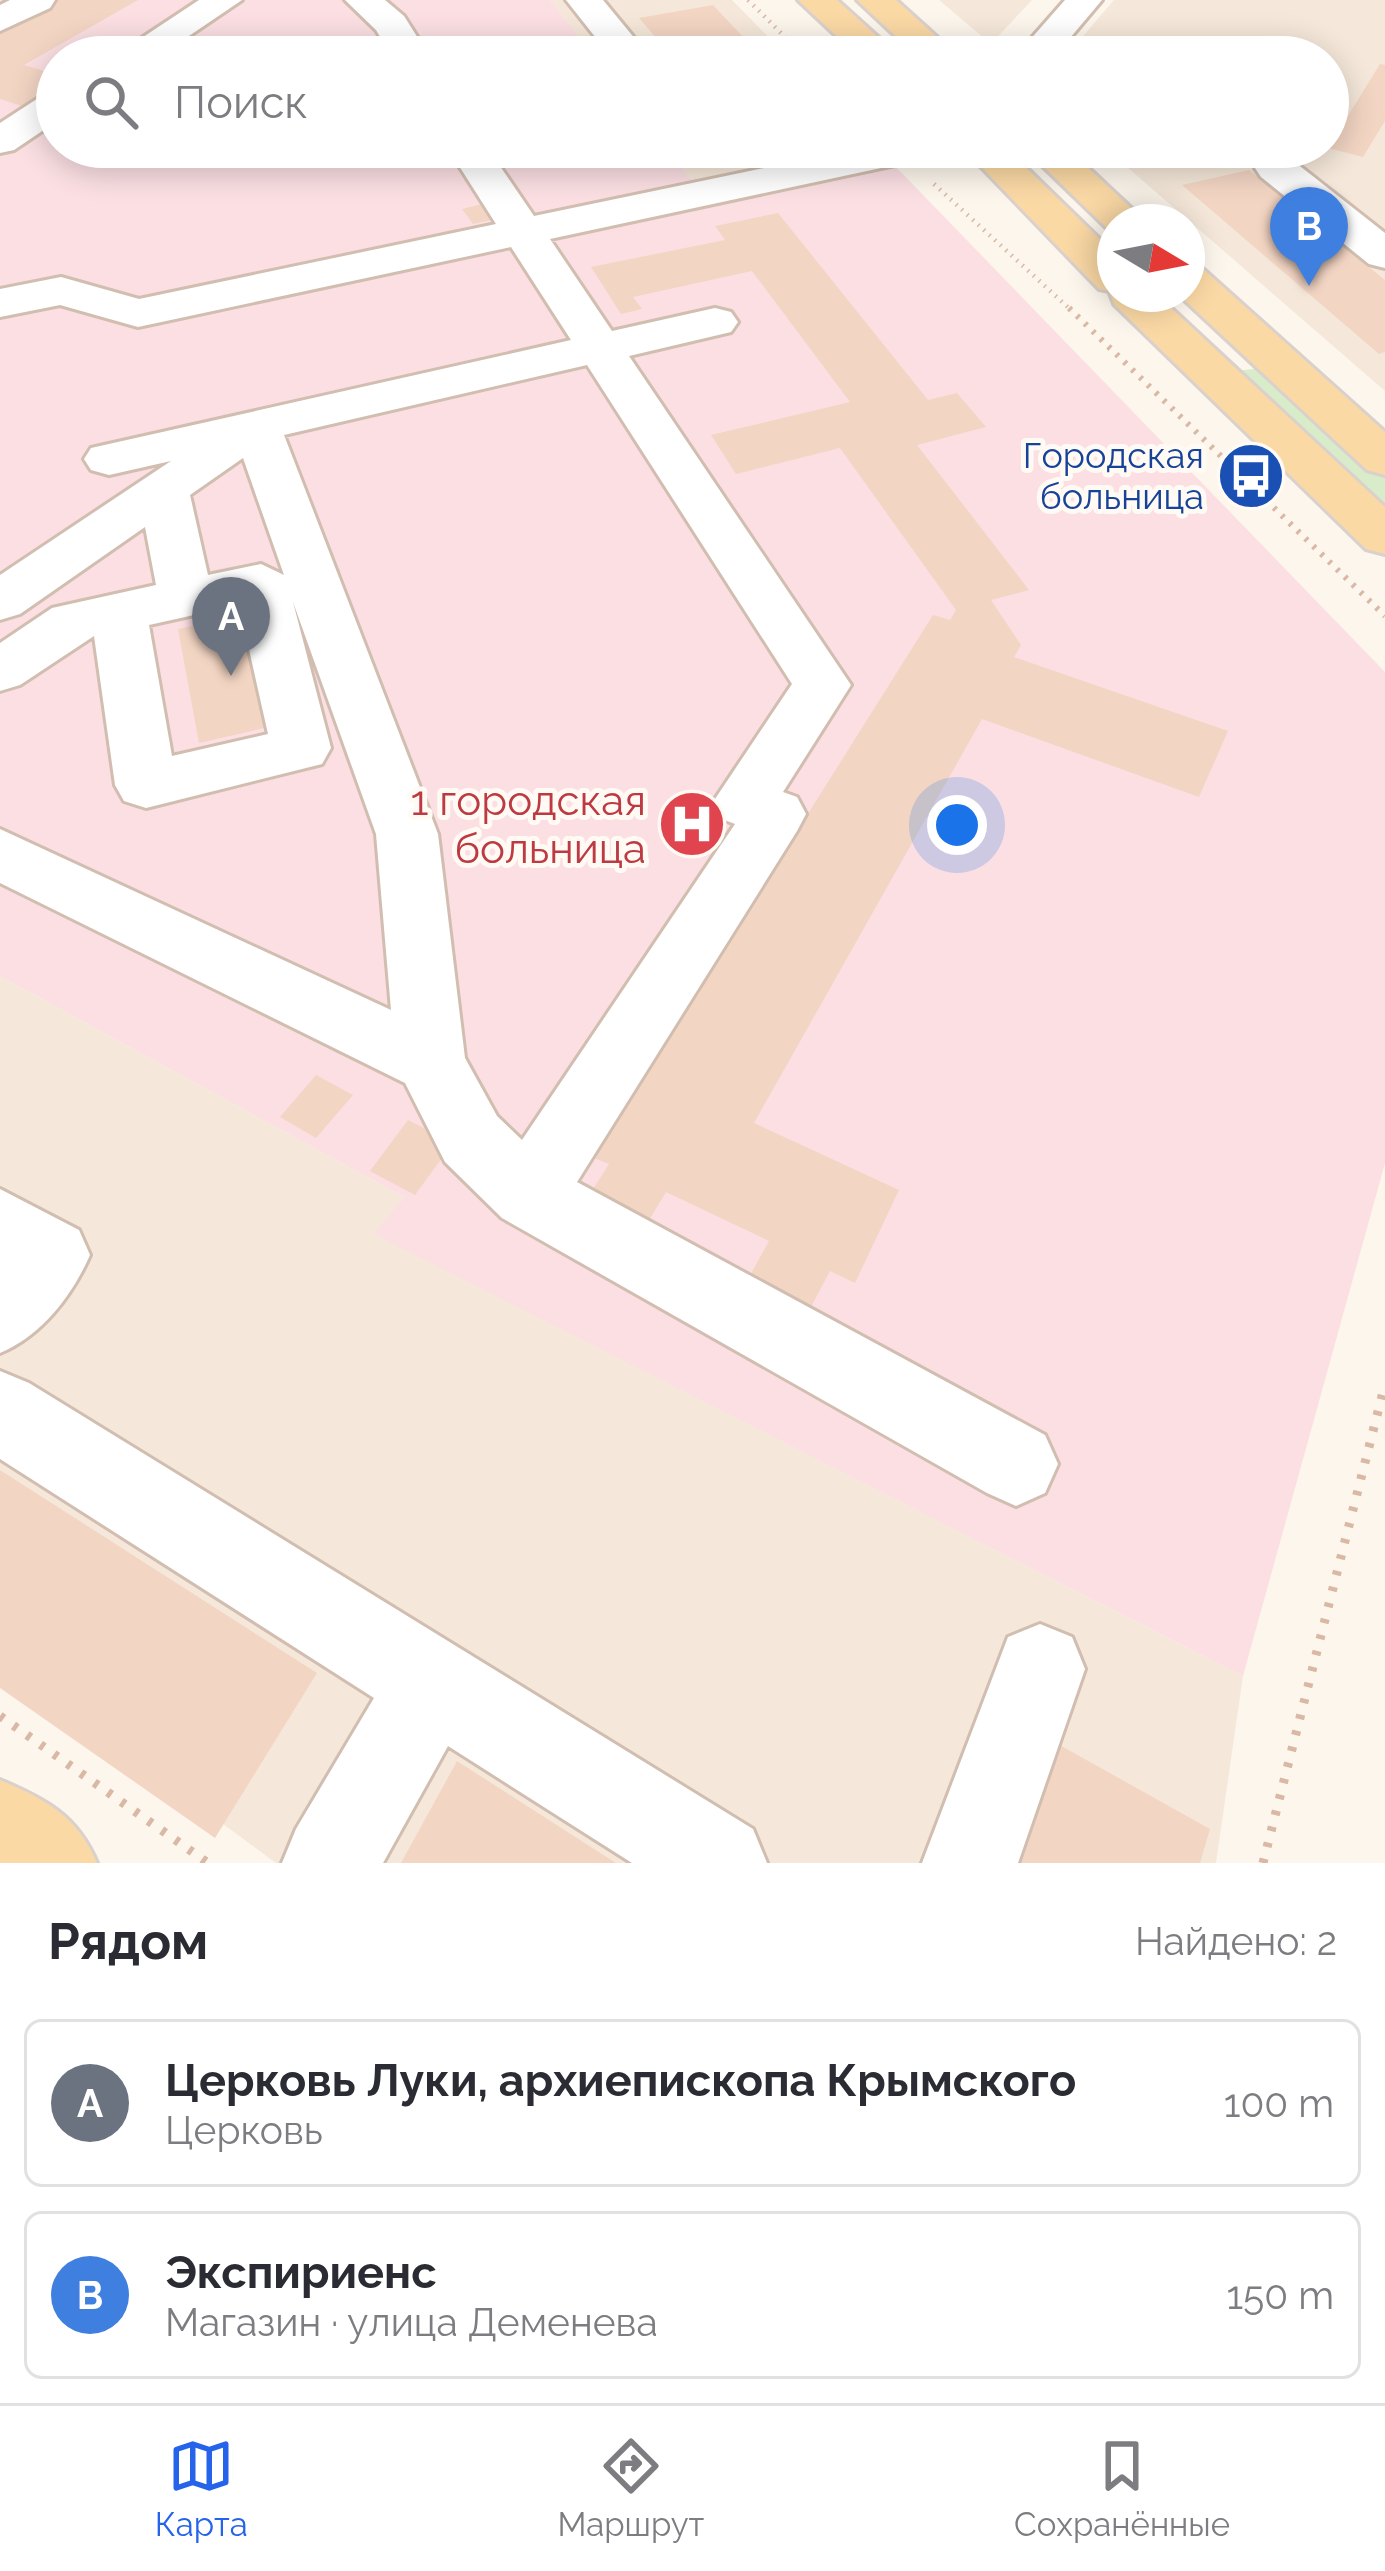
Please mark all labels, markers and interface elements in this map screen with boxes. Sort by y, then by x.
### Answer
search box [36,36,1349,168]
icon: search [78,69,144,135]
text: Поиск [174,76,308,129]
pin: B [1270,187,1348,286]
north arrow [1097,204,1205,312]
place label: Городская больница [1023,434,1204,517]
bus stop icon: Городская больница [1216,441,1286,511]
pin: A [192,577,270,676]
place label: 1 городская больница [411,776,646,873]
hospital icon: 1 городская больница [657,789,727,859]
your location [927,795,987,855]
text: Рядом [48,1911,208,1971]
text: Найдено: 2 [1135,1918,1337,1964]
text: Церковь Луки, архиепископа Крымского [165,2054,1076,2107]
text: A [77,2080,103,2126]
text: 100 m [1224,2080,1334,2126]
text: Церковь [165,2107,323,2153]
text: Экспириенс [165,2246,437,2299]
text: B [77,2272,103,2318]
text: 150 m [1226,2272,1334,2318]
text: Магазин · улица Деменева [165,2299,658,2345]
tab: Карта [155,2433,248,2544]
tab: Маршрут [557,2433,704,2544]
tab: Сохранённые [1014,2433,1230,2544]

